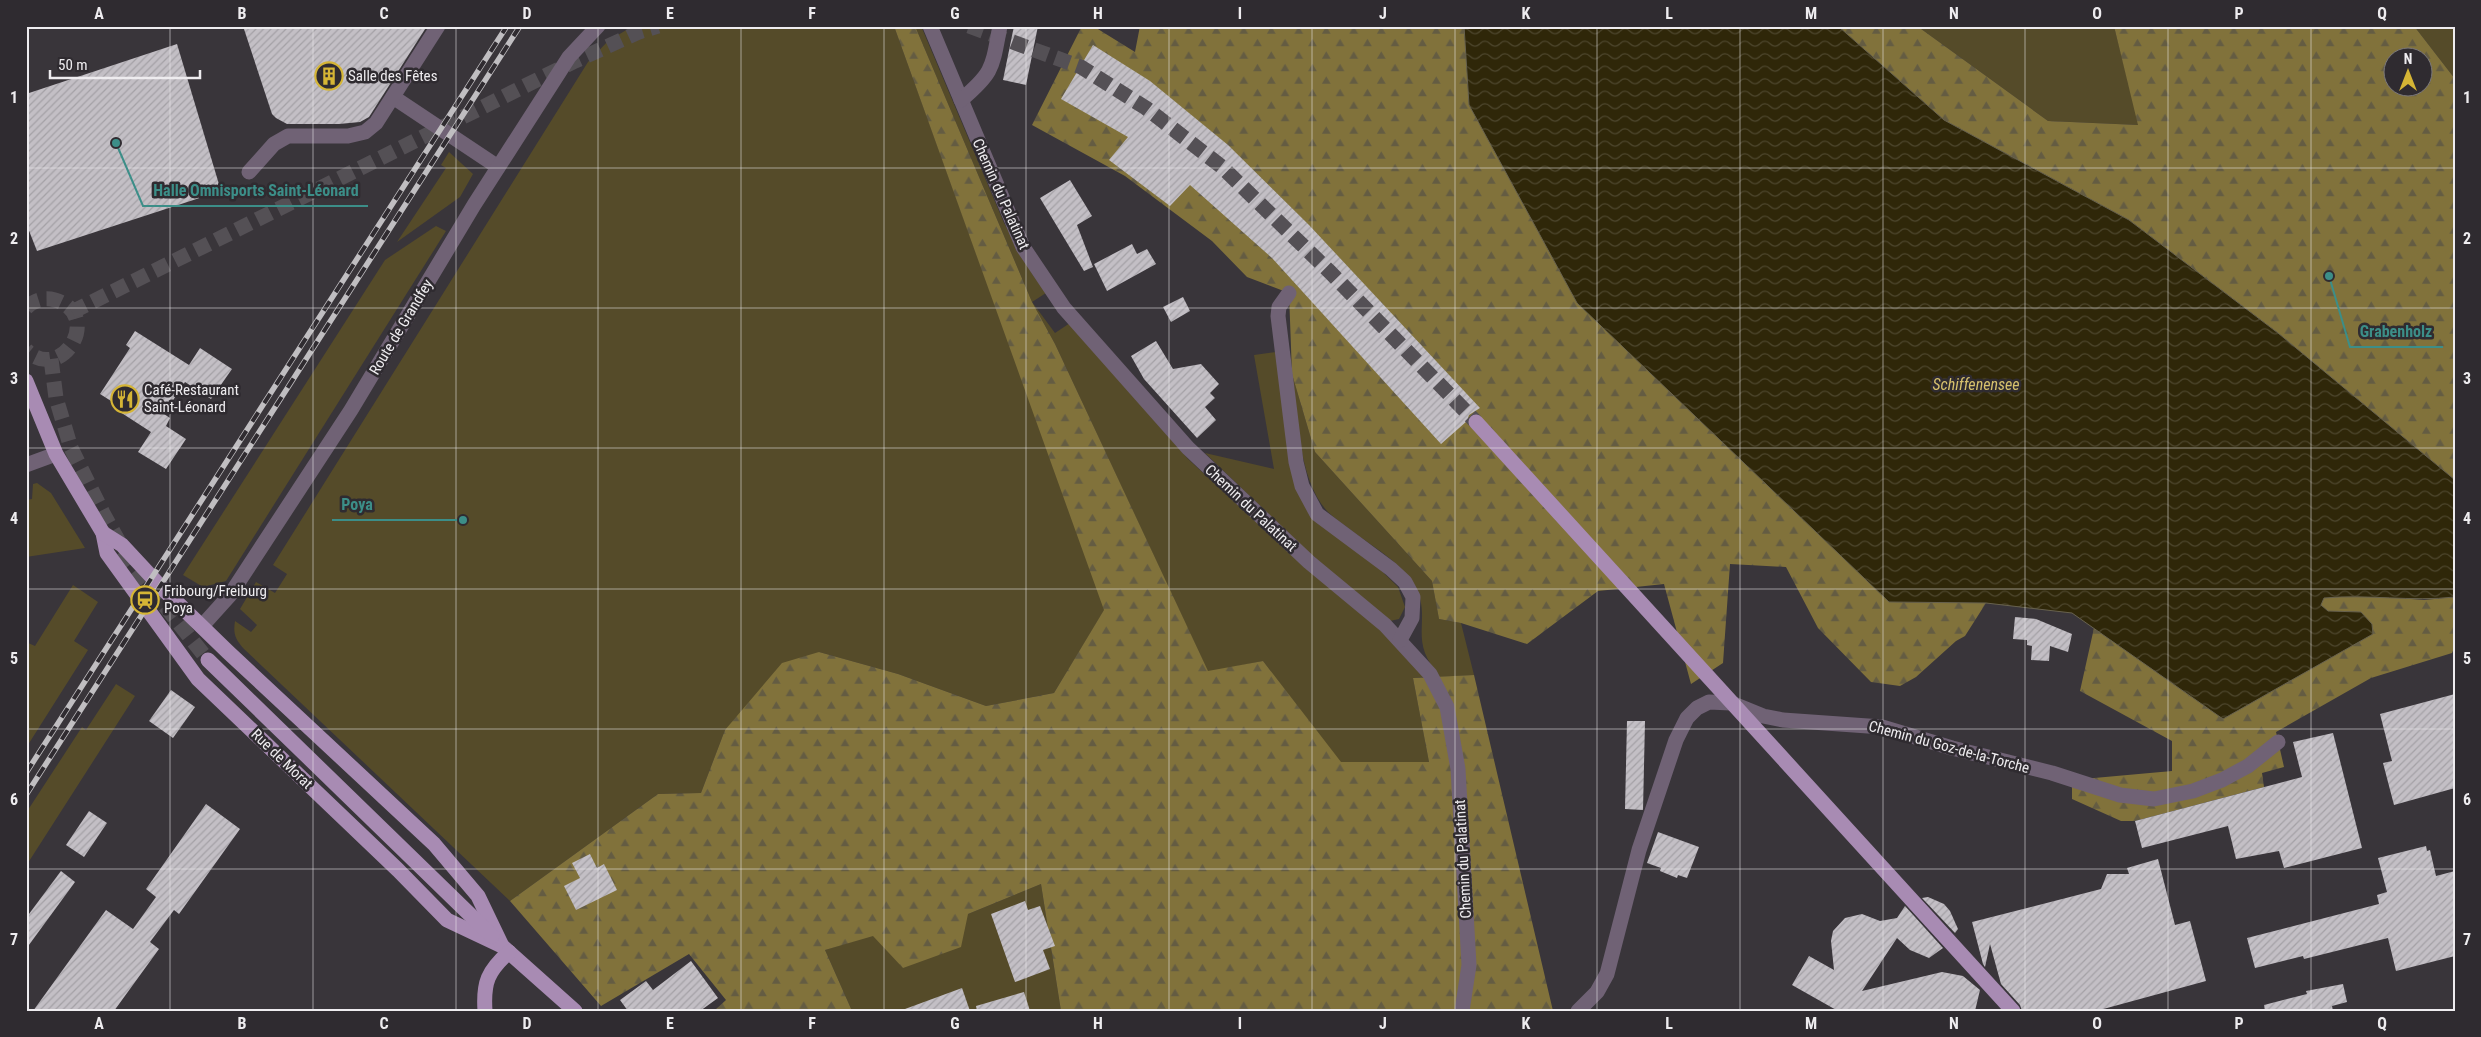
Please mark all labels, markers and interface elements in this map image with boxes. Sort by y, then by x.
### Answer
text: A [94,4,104,23]
text: B [238,4,247,23]
text: C [379,4,389,23]
text: D [522,4,532,23]
text: E [666,4,674,23]
text: F [808,4,816,23]
text: G [950,4,960,23]
text: H [1093,4,1103,23]
text: I [1238,4,1242,23]
text: J [1379,4,1387,23]
text: K [1522,4,1531,23]
text: L [1665,4,1673,23]
text: M [1805,4,1817,23]
text: N [1949,4,1959,23]
text: O [2092,4,2102,23]
text: P [2234,4,2244,23]
text: Q [2377,4,2387,23]
scale bar [50,48,200,80]
north arrow [2384,48,2434,98]
text: N [2404,51,2412,67]
text: 50 m [58,56,88,74]
building icon: Salle des Fêtes [314,61,344,91]
place label: Salle des Fêtes [348,67,438,85]
text: 1 [10,88,18,107]
text: 1 [2463,88,2471,107]
street label: Chemin du Palatinat [969,136,1033,252]
callout: Halle Omnisports Saint-Léonard [143,175,368,206]
text: Halle Omnisports Saint-Léonard [153,181,359,200]
text: 2 [10,229,18,248]
text: 2 [2463,229,2471,248]
street label: Route de Grandfey [365,276,437,378]
callout: Grabenholz [2350,316,2443,347]
text: Grabenholz [2360,322,2432,341]
text: 3 [10,369,18,388]
text: 3 [2463,369,2471,388]
water label: Schiffenensee [1932,375,2020,394]
place label: Café-Restaurant Saint-Léonard [144,381,239,416]
restaurant icon: Café-Restaurant Saint-Léonard [110,384,140,414]
street label: Chemin du Palatinat [1201,461,1301,555]
callout: Poya [332,489,383,520]
text: Poya [341,495,373,514]
text: 4 [10,509,18,528]
text: 4 [2463,509,2471,528]
place label: Fribourg/Freiburg Poya [164,582,267,617]
station icon: Fribourg/Freiburg Poya [130,585,160,615]
text: 5 [10,649,18,668]
text: 5 [2463,649,2471,668]
street label: Chemin du Goz-de-la-Torche [1867,717,2031,777]
street label: Rue de Morat [248,725,316,793]
text: 6 [10,790,18,809]
text: 6 [2463,790,2471,809]
street label: Chemin du Palatinat [1451,799,1475,919]
text: 7 [10,930,18,949]
text: 7 [2463,930,2471,949]
text: A [94,1014,104,1033]
text: B [238,1014,247,1033]
text: C [379,1014,389,1033]
text: D [522,1014,532,1033]
text: E [666,1014,674,1033]
text: F [808,1014,816,1033]
text: G [950,1014,960,1033]
text: H [1093,1014,1103,1033]
text: I [1238,1014,1242,1033]
text: J [1379,1014,1387,1033]
text: K [1522,1014,1531,1033]
text: L [1665,1014,1673,1033]
text: M [1805,1014,1817,1033]
text: N [1949,1014,1959,1033]
text: O [2092,1014,2102,1033]
text: P [2234,1014,2244,1033]
text: Q [2377,1014,2387,1033]

